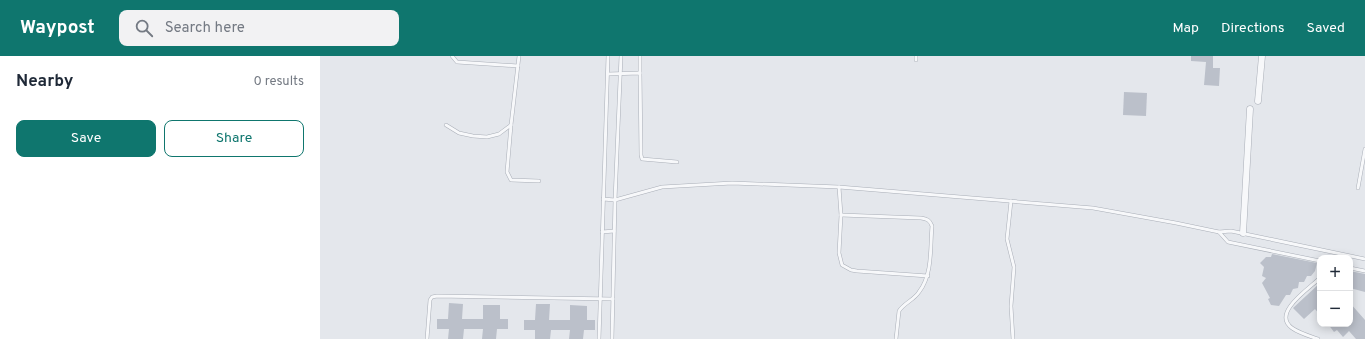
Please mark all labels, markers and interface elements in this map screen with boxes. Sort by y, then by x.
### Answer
search box [119,10,399,46]
text: Waypost [20,16,95,40]
icon: search [133,17,155,39]
text: Search here [165,19,245,38]
text: Map [1173,20,1199,37]
text: Directions [1221,20,1285,37]
text: Saved [1307,20,1345,37]
text: Nearby [16,71,73,93]
text: 0 results [253,74,304,90]
button: Save [16,120,156,157]
button: Share [164,120,304,157]
map controls [1317,255,1353,327]
button: + [1317,255,1353,291]
button: − [1317,291,1353,327]

